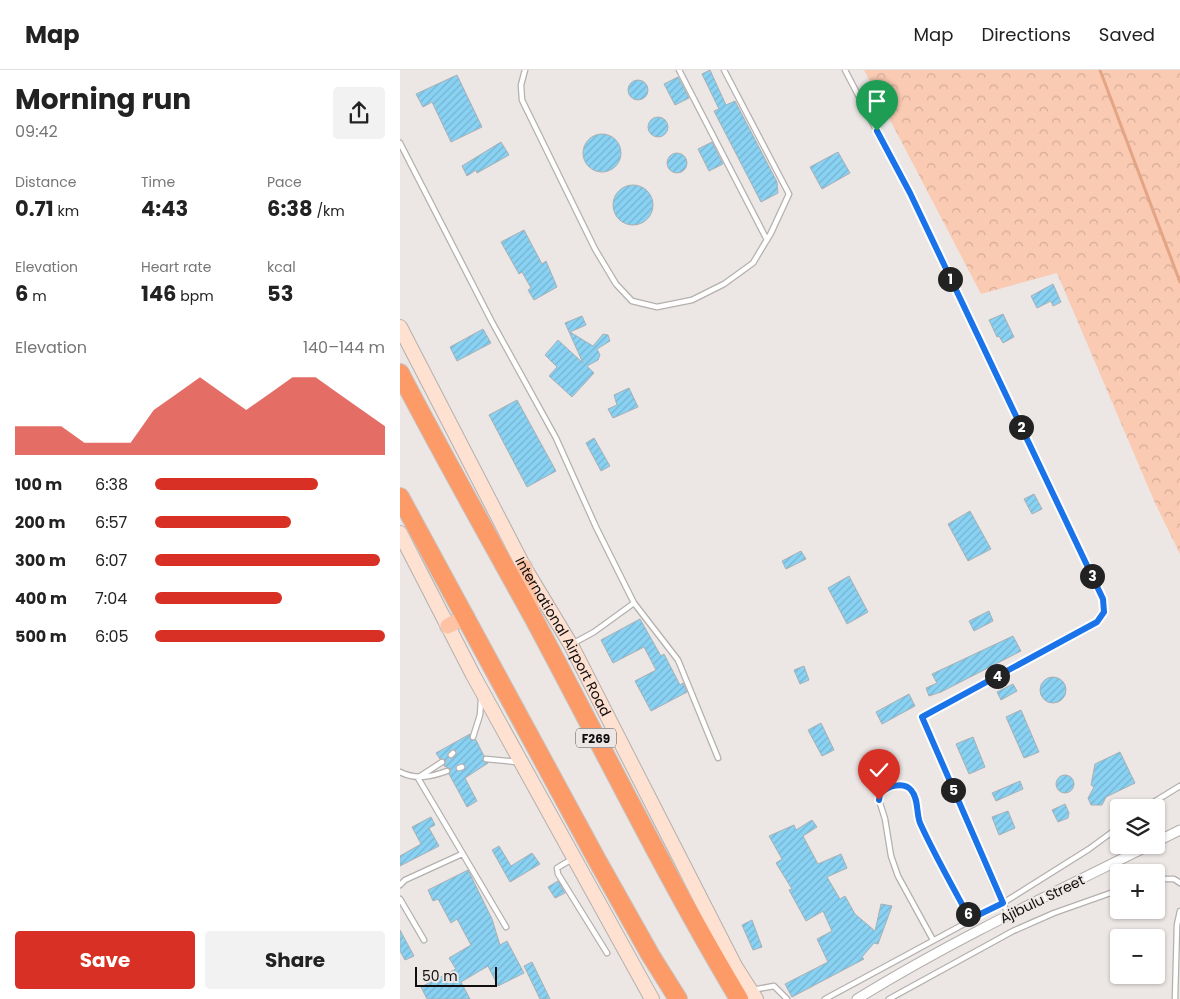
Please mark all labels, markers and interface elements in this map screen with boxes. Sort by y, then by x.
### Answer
text: Map [25,18,80,51]
text: Map [914,22,953,47]
text: Directions [981,22,1071,47]
text: Saved [1099,22,1155,47]
text: Morning run [15,80,191,119]
pin [856,80,898,131]
button: share [333,87,385,139]
icon: arrive [863,87,891,115]
text: 09:42 [15,120,58,143]
text: Distance [15,172,76,192]
text: Time [141,172,175,192]
text: Pace [267,172,302,192]
text: 0.71 [15,194,54,223]
text: 4:43 [141,194,188,223]
text: 6:38 [267,194,313,223]
text: km [54,201,79,221]
text: /km [313,201,345,221]
text: Elevation [15,257,78,277]
text: Heart rate [141,257,211,277]
text: kcal [267,257,296,277]
pin: 1 [938,266,962,292]
text: 1 [948,269,953,289]
text: 6 [15,279,28,308]
text: 146 [141,279,177,308]
text: 53 [267,279,293,308]
text: m [28,286,47,306]
text: bpm [177,286,214,306]
text: Elevation [15,336,87,359]
text: 140–144 m [303,336,385,359]
pin: 2 [1008,414,1034,440]
text: 2 [1018,417,1026,437]
text: 100 m [15,473,62,496]
text: 6:38 [95,473,128,496]
text: 200 m [15,511,65,534]
text: 6:57 [95,511,127,534]
text: 300 m [15,549,66,572]
text: 6:07 [95,549,127,572]
street label: International Airport Road [510,553,616,720]
pin: 3 [1080,564,1104,588]
text: 3 [1088,566,1097,586]
text: 400 m [15,587,67,610]
text: 7:04 [95,587,127,610]
text: 500 m [15,625,67,648]
text: 6:05 [95,625,129,648]
pin: 4 [984,664,1010,688]
text: 4 [993,666,1002,686]
road number: F269 [576,728,616,748]
pin [858,749,900,800]
icon: check [865,756,893,784]
pin: 5 [940,778,966,802]
text: 5 [949,780,958,800]
map controls [1110,799,1165,984]
button: layers [1110,799,1165,854]
button: + [1110,864,1165,919]
street label: Ajibulu Street [996,870,1088,928]
pin: 6 [956,902,980,926]
text: 6 [964,904,973,924]
button: − [1110,929,1165,984]
button: Save [15,931,195,989]
button: Share [205,931,385,989]
scale bar [415,964,498,987]
text: 50 m [422,966,458,986]

